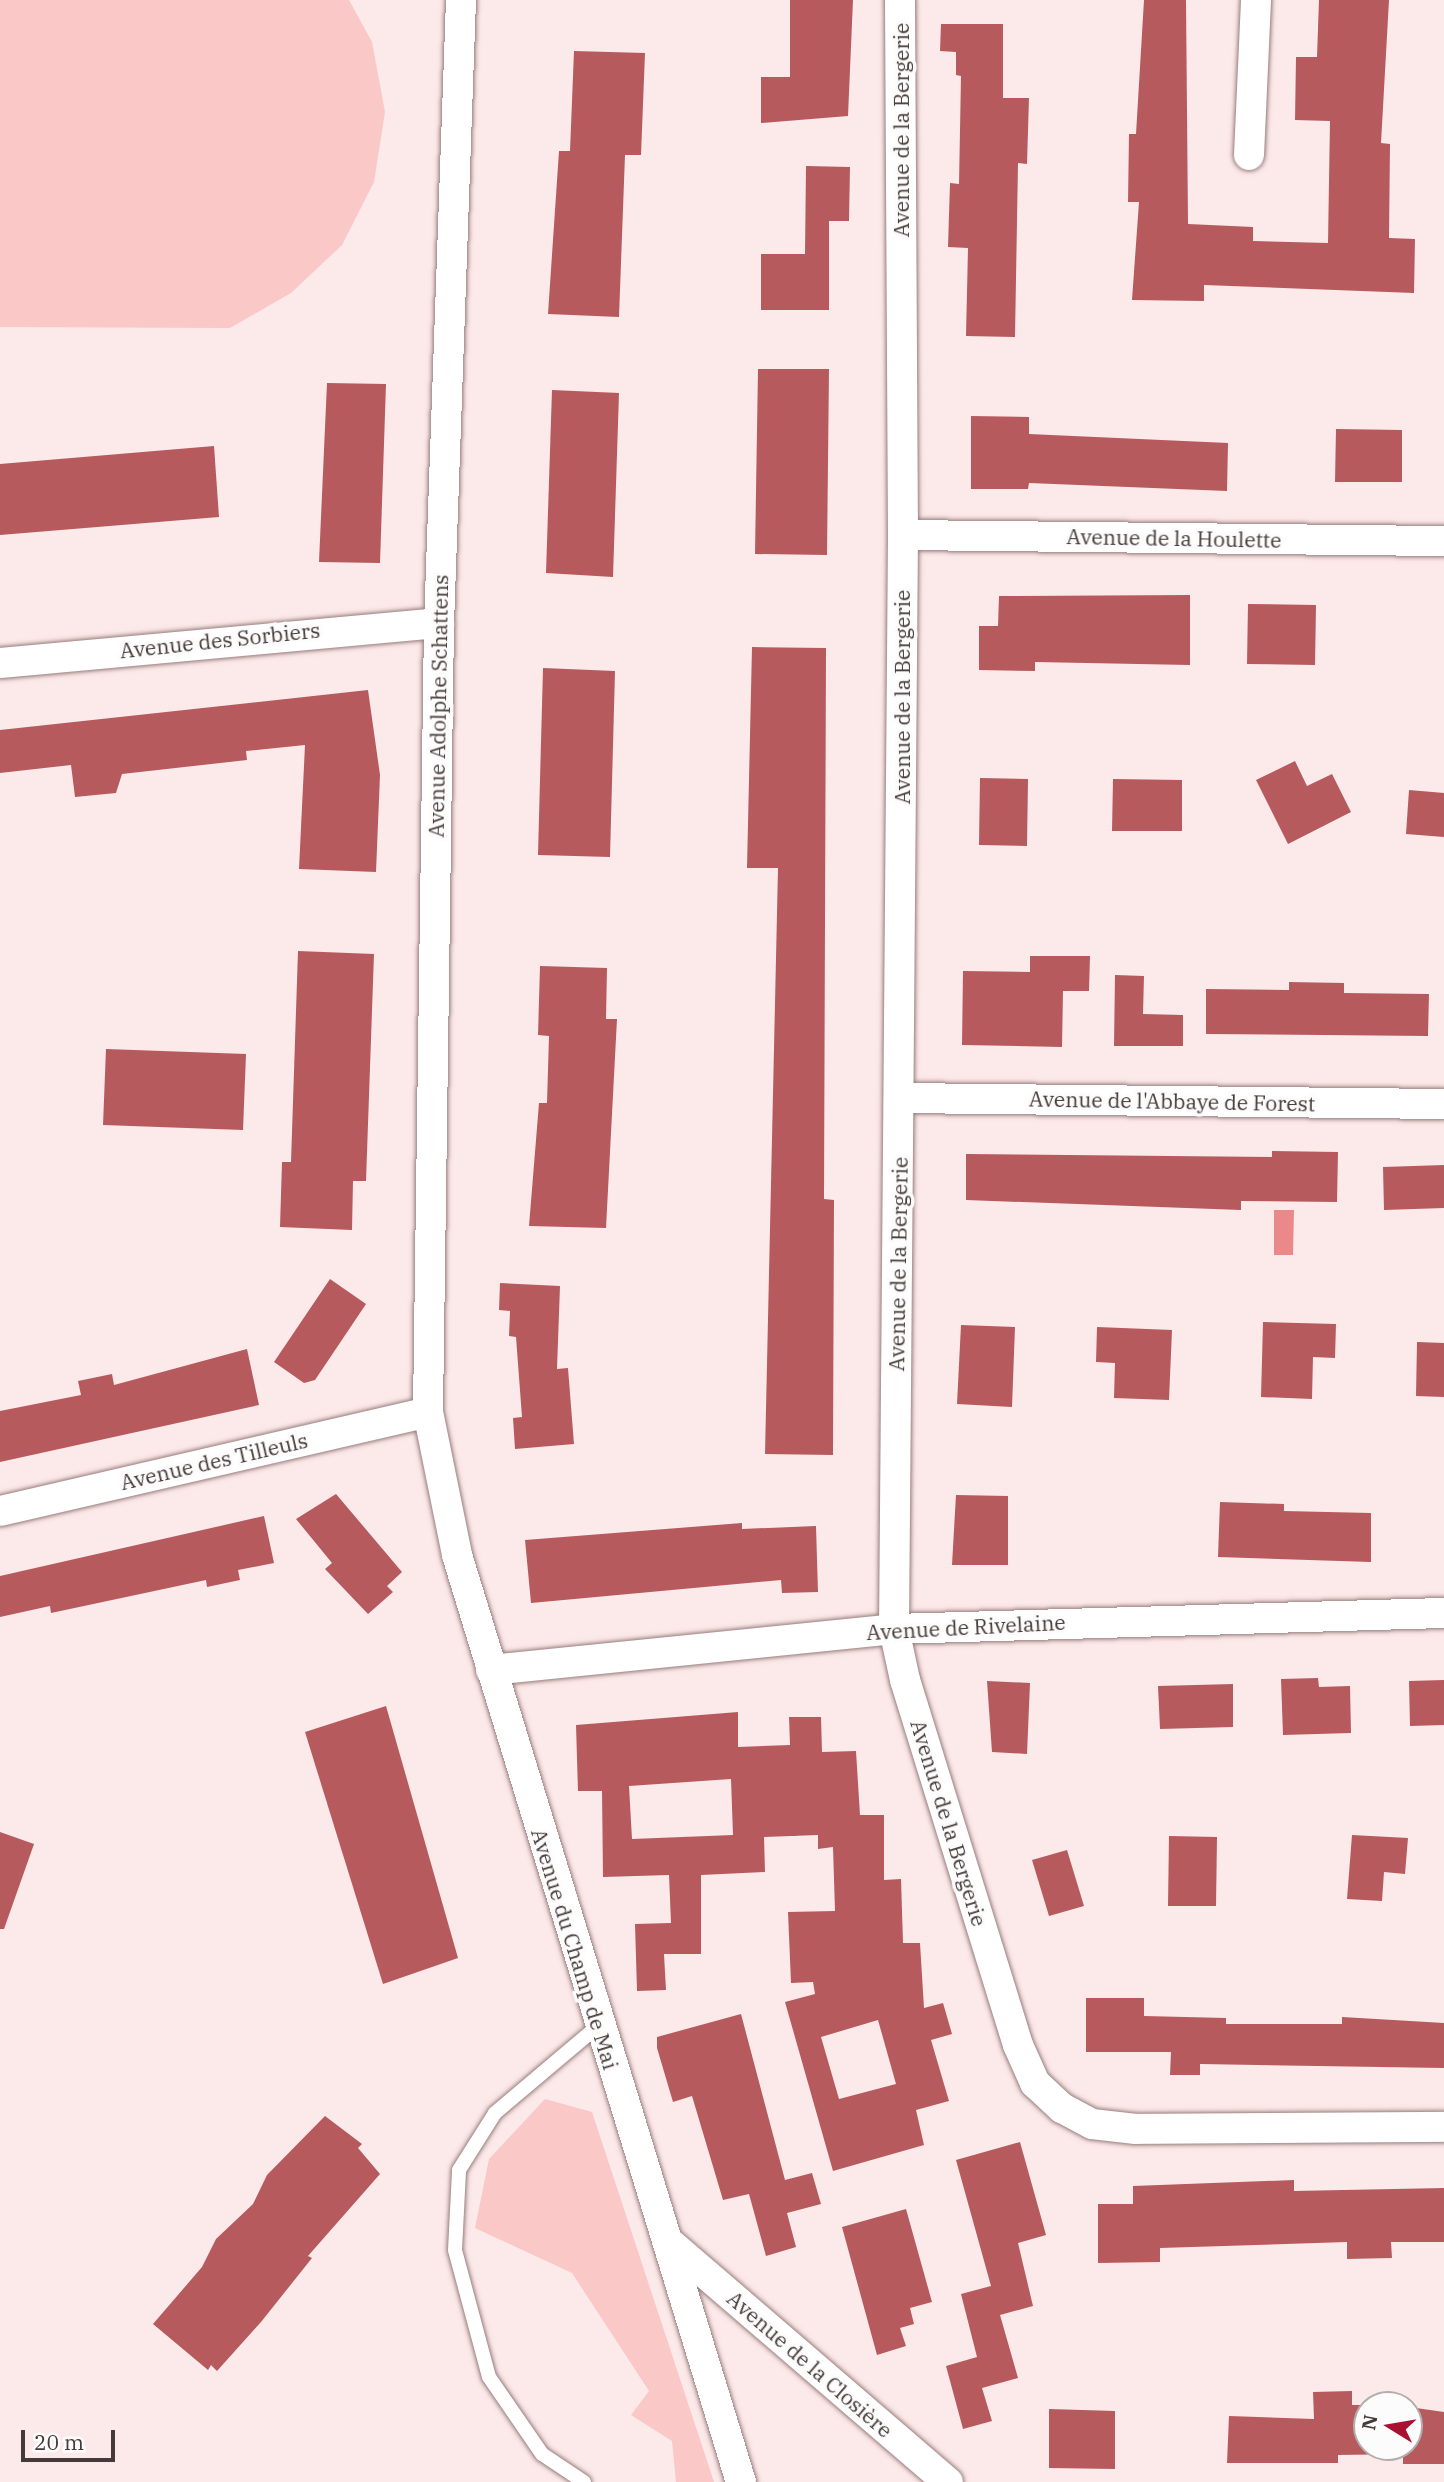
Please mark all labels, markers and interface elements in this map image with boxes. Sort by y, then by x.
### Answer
street label: Avenue de la Bergerie [888,23,914,237]
street label: Avenue de la Houlette [1066,524,1282,552]
street label: Avenue Adolphe Schattens [423,574,453,838]
street label: Avenue de la Bergerie [889,590,915,804]
street label: Avenue des Sorbiers [119,617,321,663]
street label: Avenue de l'Abbaye de Forest [1029,1086,1315,1116]
street label: Avenue de la Bergerie [884,1157,912,1371]
street label: Avenue des Tilleuls [118,1427,310,1495]
street label: Avenue de Rivelaine [866,1609,1066,1645]
street label: Avenue de la Bergerie [906,1717,992,1929]
street label: Avenue du Champ de Mai [526,1826,624,2072]
street label: Avenue de la Closière [722,2285,898,2443]
north arrow [1353,2391,1423,2461]
text: N [1356,2413,1383,2432]
scale bar [24,2416,119,2460]
text: 20 m [34,2428,84,2456]

